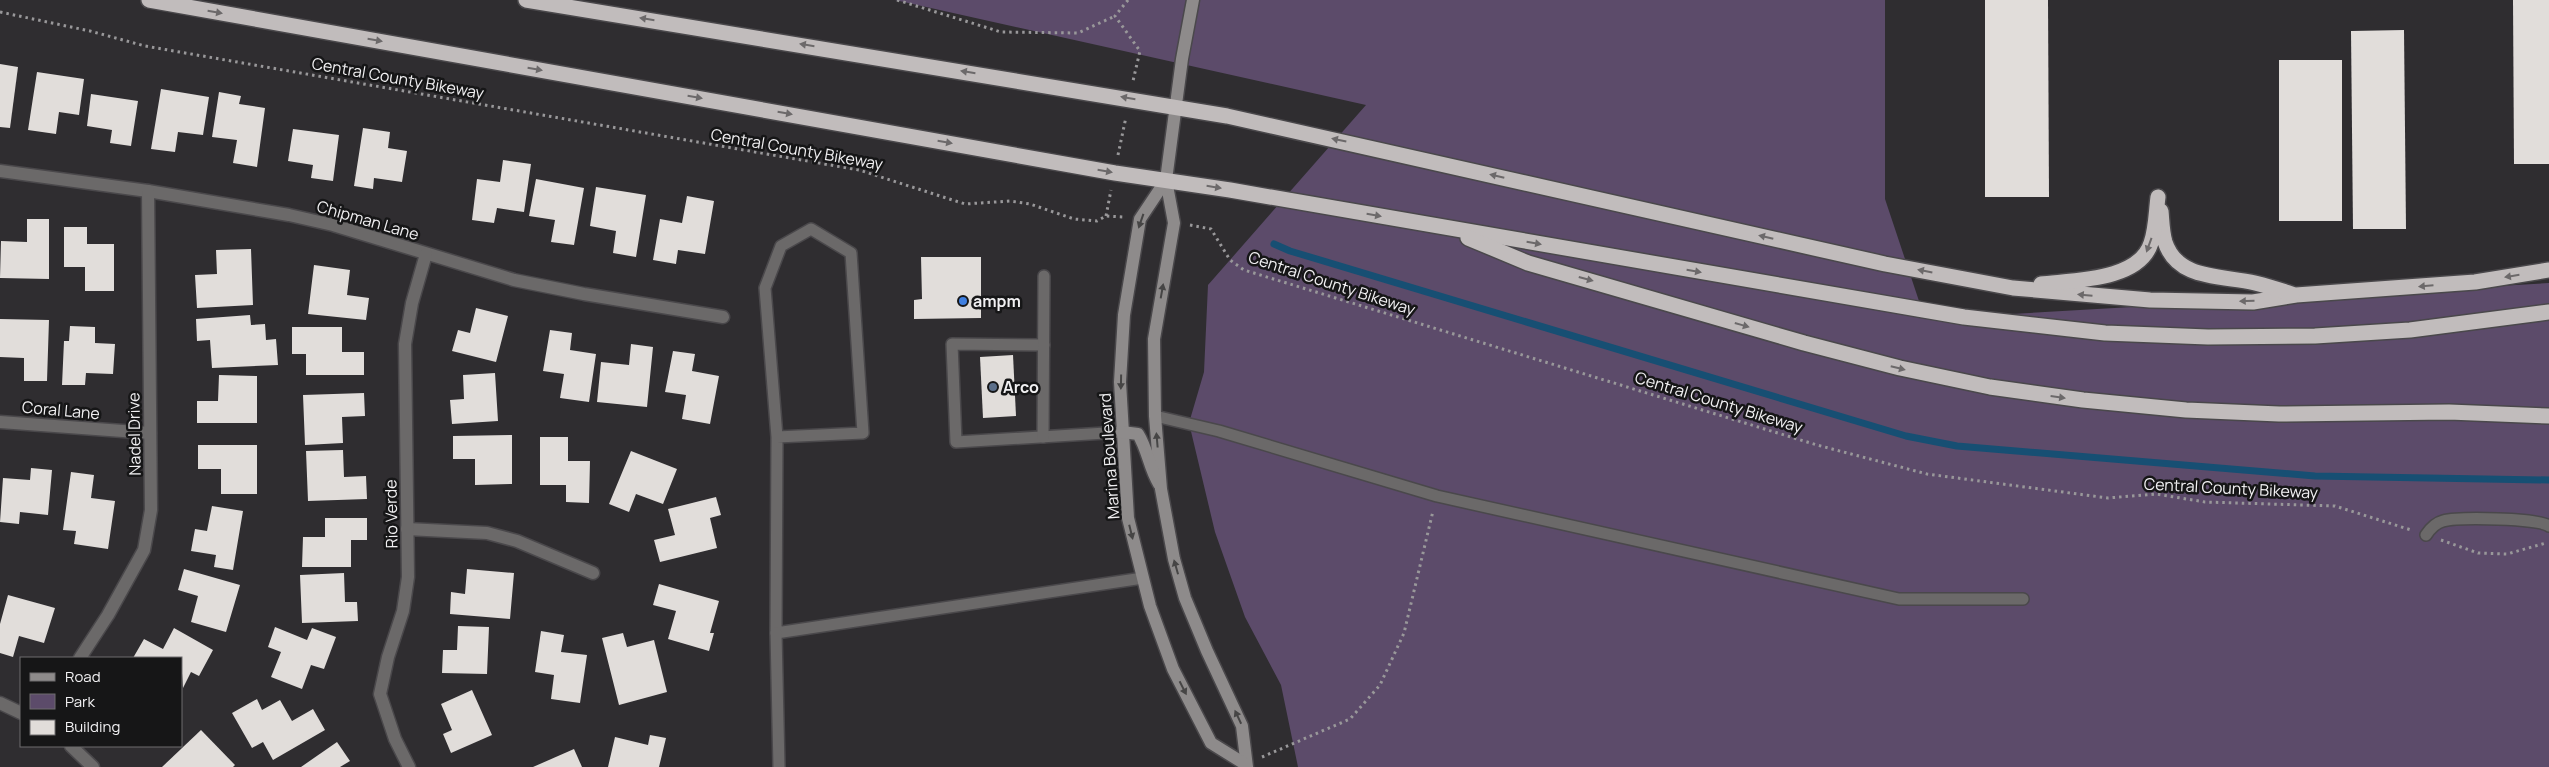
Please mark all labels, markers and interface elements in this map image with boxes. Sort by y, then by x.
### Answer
one-way arrow [207,8,223,16]
one-way arrow [639,15,655,23]
one-way arrow [367,37,383,45]
one-way arrow [799,41,815,49]
street label: Central County Bikeway [310,52,486,104]
one-way arrow [527,65,543,73]
one-way arrow [959,67,975,75]
one-way arrow [687,93,703,101]
one-way arrow [1120,93,1136,101]
one-way arrow [778,109,794,117]
street label: Central County Bikeway [709,123,885,175]
one-way arrow [1331,136,1347,144]
one-way arrow [938,138,954,146]
one-way arrow [1097,167,1113,175]
one-way arrow [1490,172,1505,180]
one-way arrow [1206,184,1222,192]
street label: Chipman Lane [314,195,422,245]
one-way arrow [1366,211,1382,219]
one-way arrow [1137,214,1144,229]
one-way arrow [1758,233,1773,241]
one-way arrow [2145,237,2152,252]
one-way arrow [1526,239,1542,247]
street label: Central County Bikeway [1246,246,1419,321]
one-way arrow [1916,267,1932,275]
one-way arrow [1687,268,1703,276]
one-way arrow [2503,272,2519,280]
one-way arrow [1579,275,1594,283]
one-way arrow [1159,283,1167,299]
one-way arrow [2418,283,2434,291]
place label: ampm [973,290,1021,312]
one-way arrow [2077,290,2093,298]
marker: ampm [957,295,969,307]
one-way arrow [2239,298,2255,306]
one-way arrow [1734,321,1749,329]
one-way arrow [1891,364,1906,372]
street label: Central County Bikeway [1632,366,1806,438]
one-way arrow [1116,374,1124,390]
place label: Arco [1003,376,1039,398]
marker: Arco [987,381,999,393]
street label: Nadel Drive [122,392,146,476]
street label: Marina Boulevard [1094,392,1124,520]
one-way arrow [2051,393,2067,401]
street label: Coral Lane [21,396,101,424]
one-way arrow [1153,432,1161,448]
street label: Central County Bikeway [2143,472,2319,504]
street label: Rio Verde [379,479,403,549]
one-way arrow [1127,525,1135,540]
one-way arrow [1172,559,1180,574]
legend [20,657,182,747]
text: Road [65,666,101,687]
one-way arrow [1179,680,1187,695]
text: Park [65,691,95,712]
one-way arrow [1234,710,1242,724]
text: Building [65,716,120,737]

